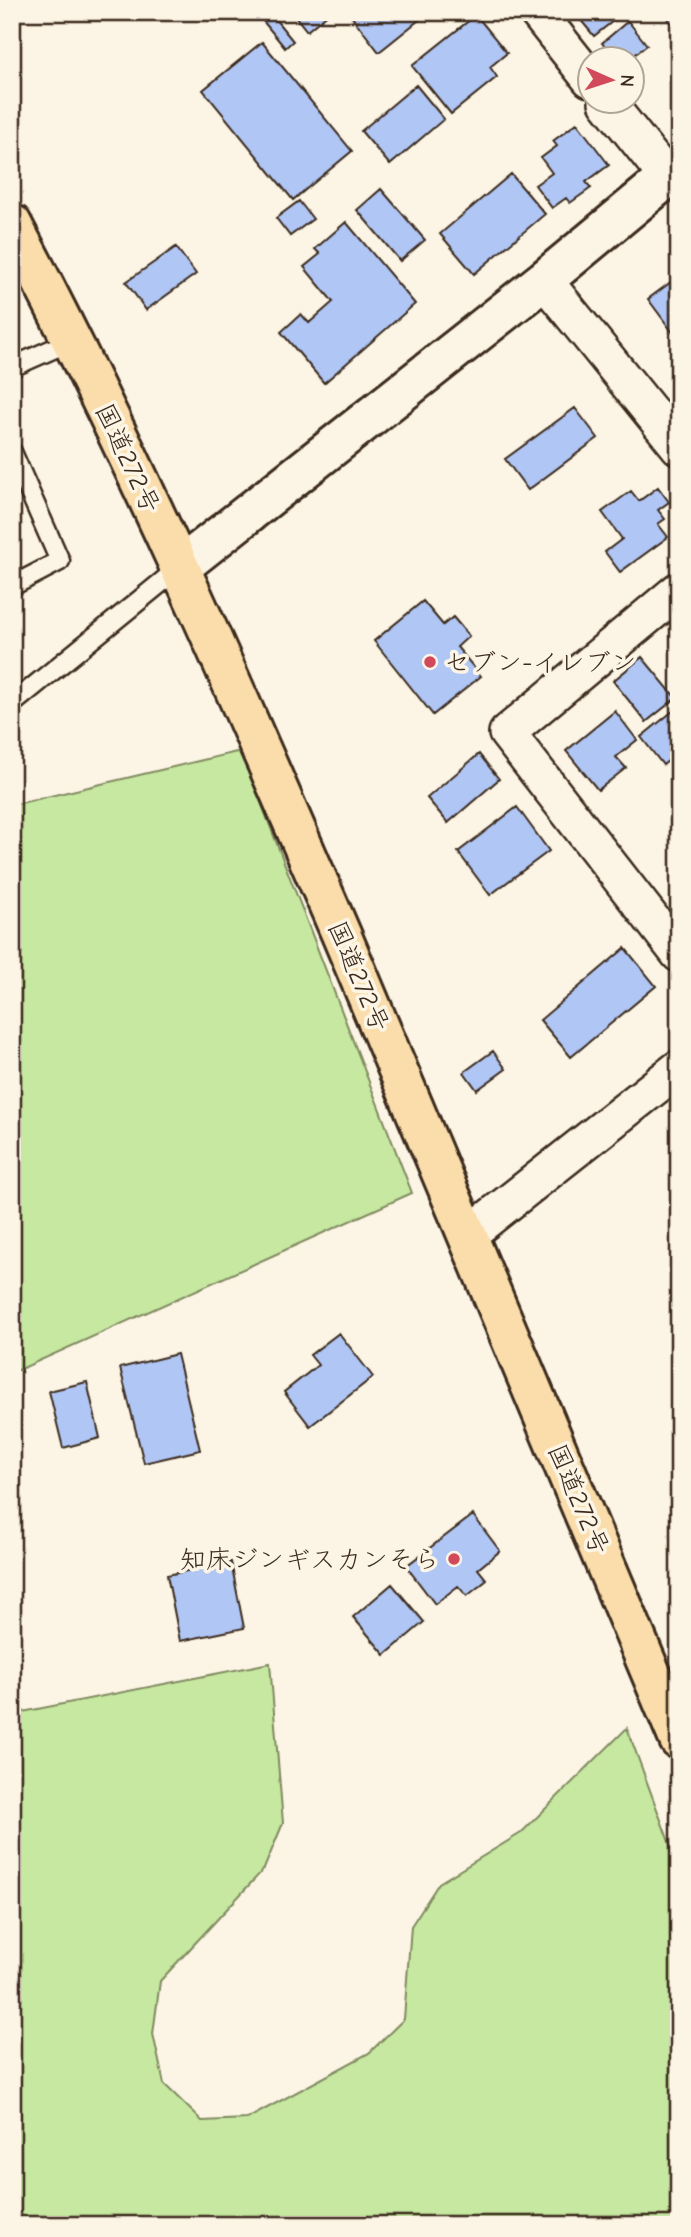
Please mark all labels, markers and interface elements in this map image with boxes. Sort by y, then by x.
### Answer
north arrow [576,46,646,116]
text: N [616,74,638,88]
street label: 国道272号 [89,399,166,518]
place label: セブン-イレブン [444,648,636,678]
marker: セブン-イレブン [422,654,438,670]
street label: 国道272号 [321,916,395,1036]
street label: 国道272号 [541,1439,615,1559]
place label: 知床ジンギスカンそら [180,1545,440,1575]
marker: 知床ジンギスカンそら [446,1551,462,1567]

